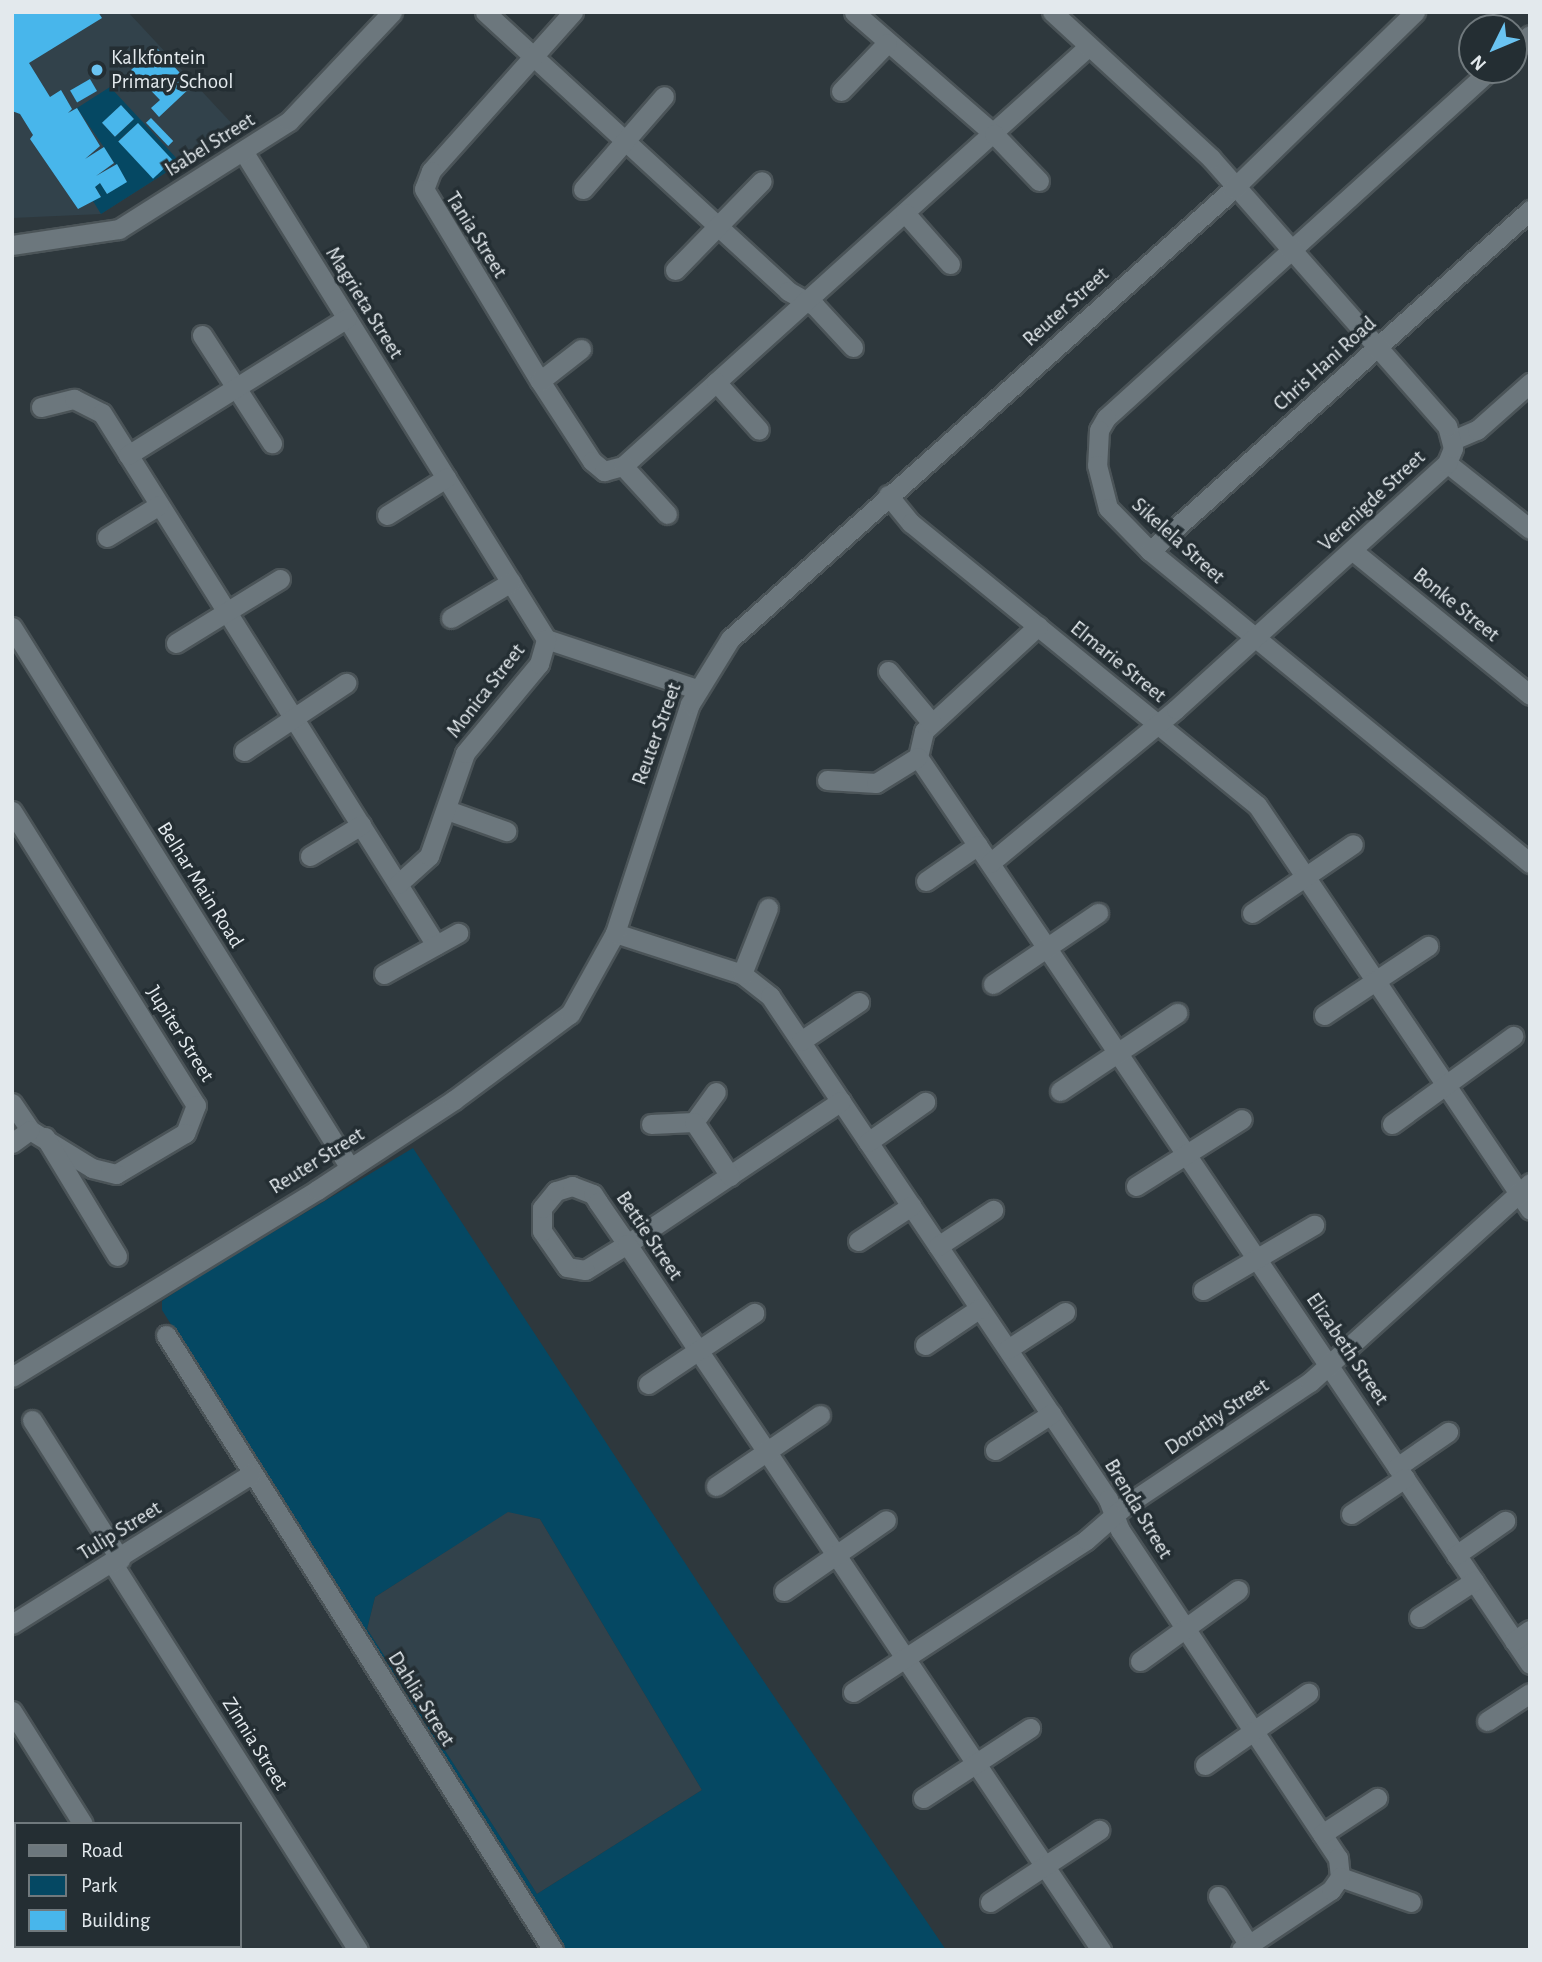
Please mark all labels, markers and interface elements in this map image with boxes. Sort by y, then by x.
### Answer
north arrow [1458,14,1528,84]
place label: Kalkfontein Primary School [111,45,234,95]
text: N [1467,51,1490,74]
marker: Kalkfontein Primary School [89,62,105,78]
street label: Isabel Street [160,107,260,183]
street label: Tania Street [440,187,512,283]
street label: Magrieta Street [320,242,408,364]
street label: Reuter Street [1018,262,1114,352]
street label: Chris Hani Road [1269,311,1381,417]
street label: Verenigde Street [1313,445,1431,557]
street label: Sikelela Street [1126,493,1230,589]
street label: Bonke Street [1408,563,1504,647]
street label: Elmarie Street [1065,616,1171,708]
street label: Monica Street [441,639,531,743]
street label: Reuter Street [627,679,687,789]
street label: Belhar Main Road [151,817,249,953]
street label: Jupiter Street [141,981,219,1087]
street label: Reuter Street [265,1122,369,1200]
street label: Bettie Street [610,1187,688,1285]
street label: Elizabeth Street [1300,1288,1394,1410]
street label: Dorothy Street [1160,1373,1274,1461]
street label: Brenda Street [1098,1455,1178,1563]
street label: Tulip Street [74,1496,166,1566]
street label: Dahlia Street [382,1647,460,1751]
street label: Zinnia Street [216,1693,294,1795]
legend [14,1822,242,1948]
text: Road [81,1840,123,1861]
text: Park [81,1875,117,1896]
text: Building [81,1910,150,1931]

